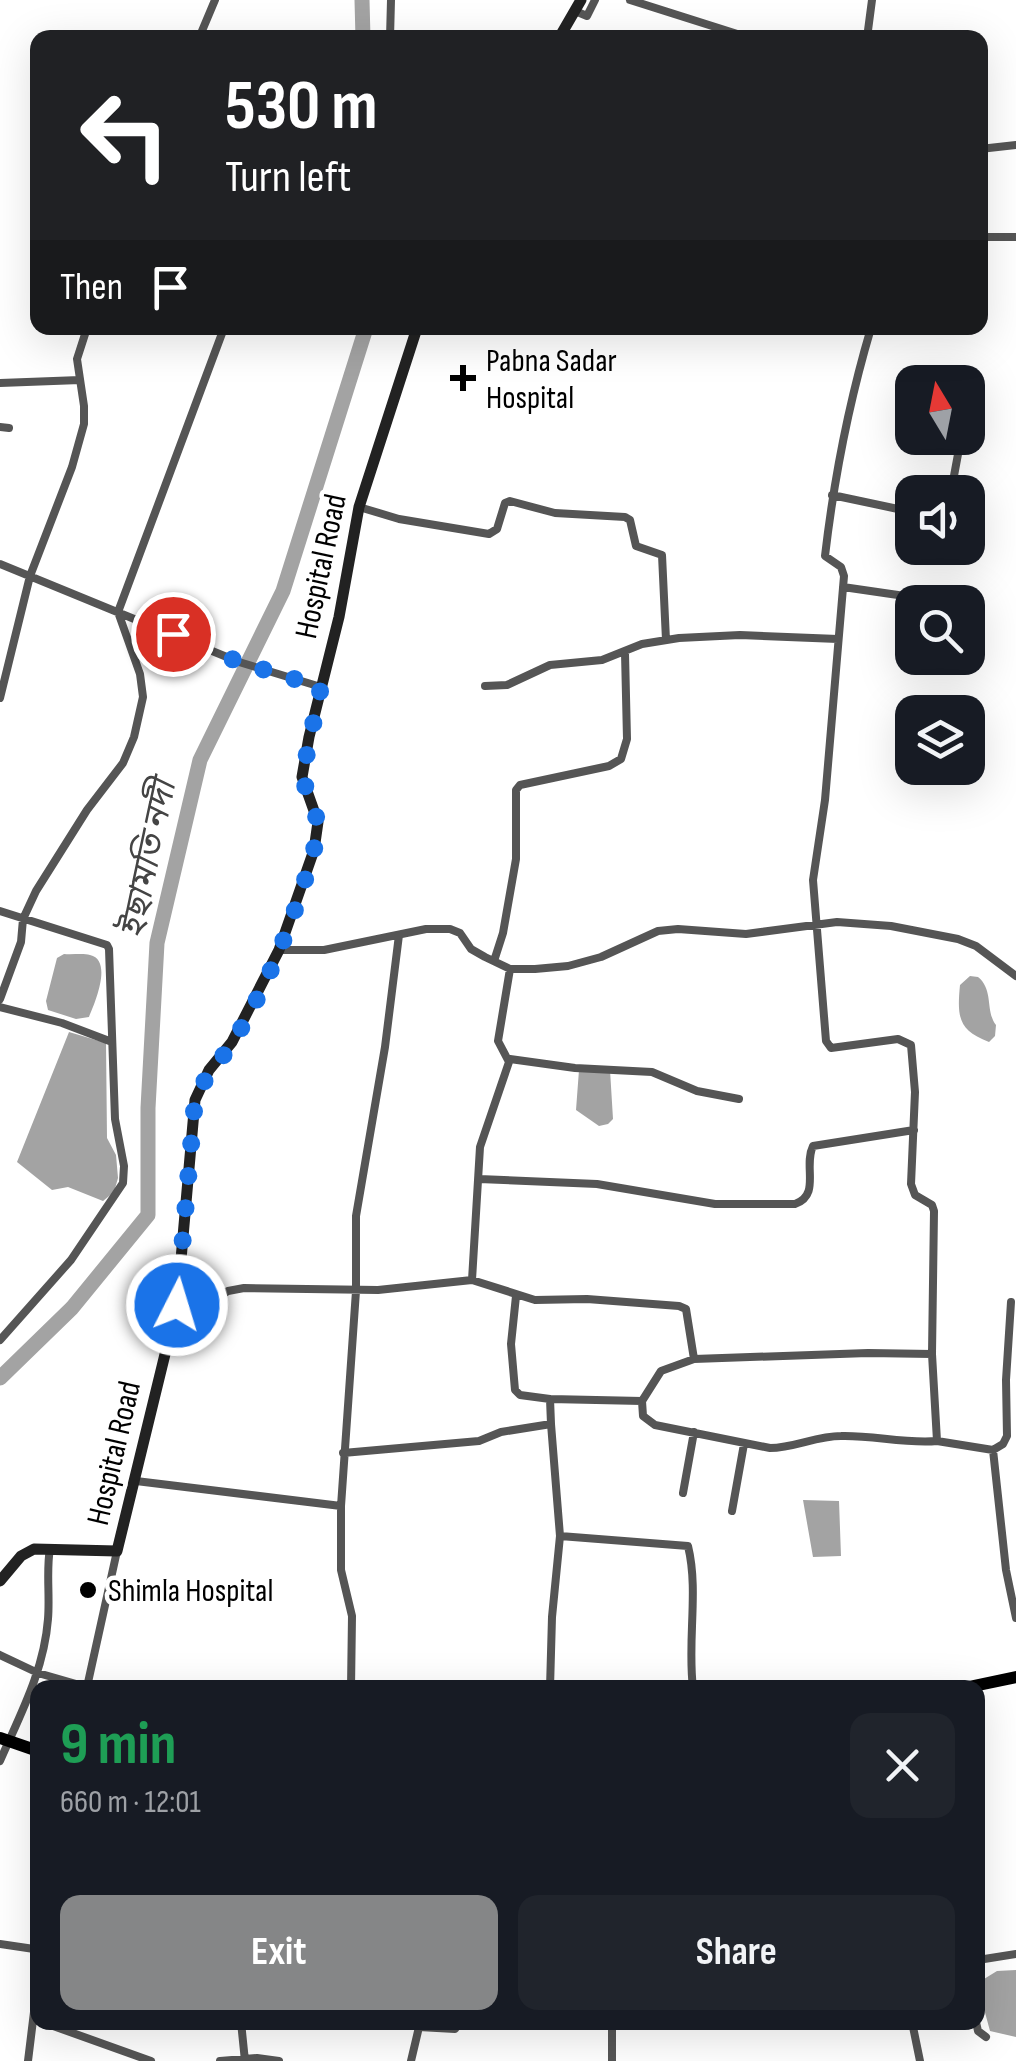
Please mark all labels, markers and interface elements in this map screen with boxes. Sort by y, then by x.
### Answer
text: 530 m [225,65,378,149]
icon: left [60,70,190,200]
text: Turn left [225,150,351,205]
icon: arrive [143,260,198,315]
text: Then [60,265,123,310]
place label: Pabna Sadar Hospital [486,342,617,418]
marker: Pabna Sadar Hospital [450,365,476,391]
north arrow [895,365,985,455]
map controls [895,365,985,785]
button: sound [895,475,985,565]
street label: Hospital Road [287,491,356,642]
button: search [895,585,985,675]
pin [131,592,216,677]
icon: arrive [146,607,201,662]
button: layers [895,695,985,785]
water label: ইছামতি নদী [111,770,188,942]
position arrow [125,1253,229,1357]
street label: Hospital Road [79,1378,150,1529]
place label: Shimla Hospital [108,1572,273,1611]
marker: Shimla Hospital [77,1579,99,1601]
text: 9 min [60,1709,176,1781]
button: close [850,1713,955,1818]
text: 660 m · 12:01 [60,1783,201,1822]
button: Exit [60,1895,498,2010]
button: Share [518,1895,955,2010]

